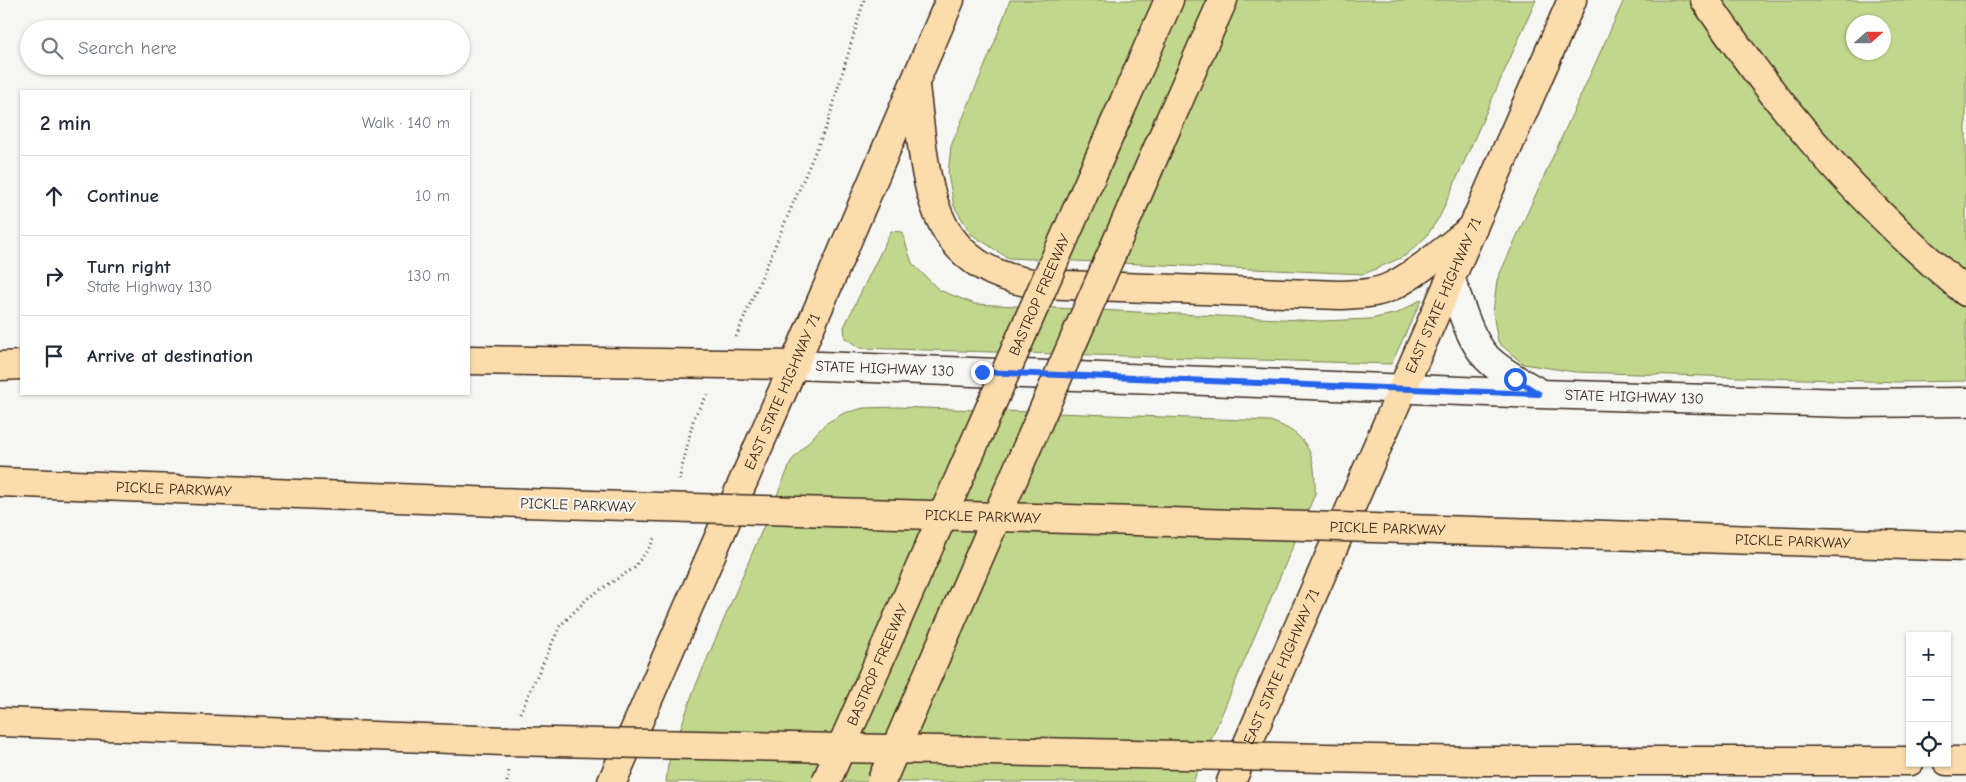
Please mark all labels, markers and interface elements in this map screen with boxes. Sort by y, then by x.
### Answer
north arrow [1846,15,1891,60]
search box [20,20,470,75]
icon: search [38,34,66,62]
text: Search here [78,37,177,59]
text: 2 min [40,111,91,135]
text: Walk · 140 m [362,114,450,132]
icon: ahead [40,182,68,210]
text: Continue [87,185,159,207]
text: 10 m [415,187,450,205]
street label: EAST STATE HIGHWAY 71 [1401,215,1485,376]
street label: BASTROP FREEWAY [1005,231,1074,358]
text: Turn right [87,256,171,278]
icon: right [40,262,68,290]
text: 130 m [407,267,450,285]
text: State Highway 130 [87,278,212,296]
street label: EAST STATE HIGHWAY 71 [741,311,824,472]
icon: arrive [40,342,68,370]
text: Arrive at destination [87,345,253,367]
street label: STATE HIGHWAY 130 [815,357,955,380]
route end [971,361,994,384]
route start [1504,368,1527,391]
street label: STATE HIGHWAY 130 [1565,386,1704,408]
street label: PICKLE PARKWAY [116,478,232,500]
street label: PICKLE PARKWAY [520,494,636,516]
street label: PICKLE PARKWAY [925,506,1041,527]
street label: PICKLE PARKWAY [1329,518,1446,539]
street label: PICKLE PARKWAY [1735,530,1851,552]
street label: EAST STATE HIGHWAY 71 [1239,586,1323,747]
street label: BASTROP FREEWAY [843,601,912,728]
map controls [1906,632,1951,767]
button: + [1906,632,1951,677]
button: − [1906,677,1951,722]
button: locate [1906,722,1951,767]

